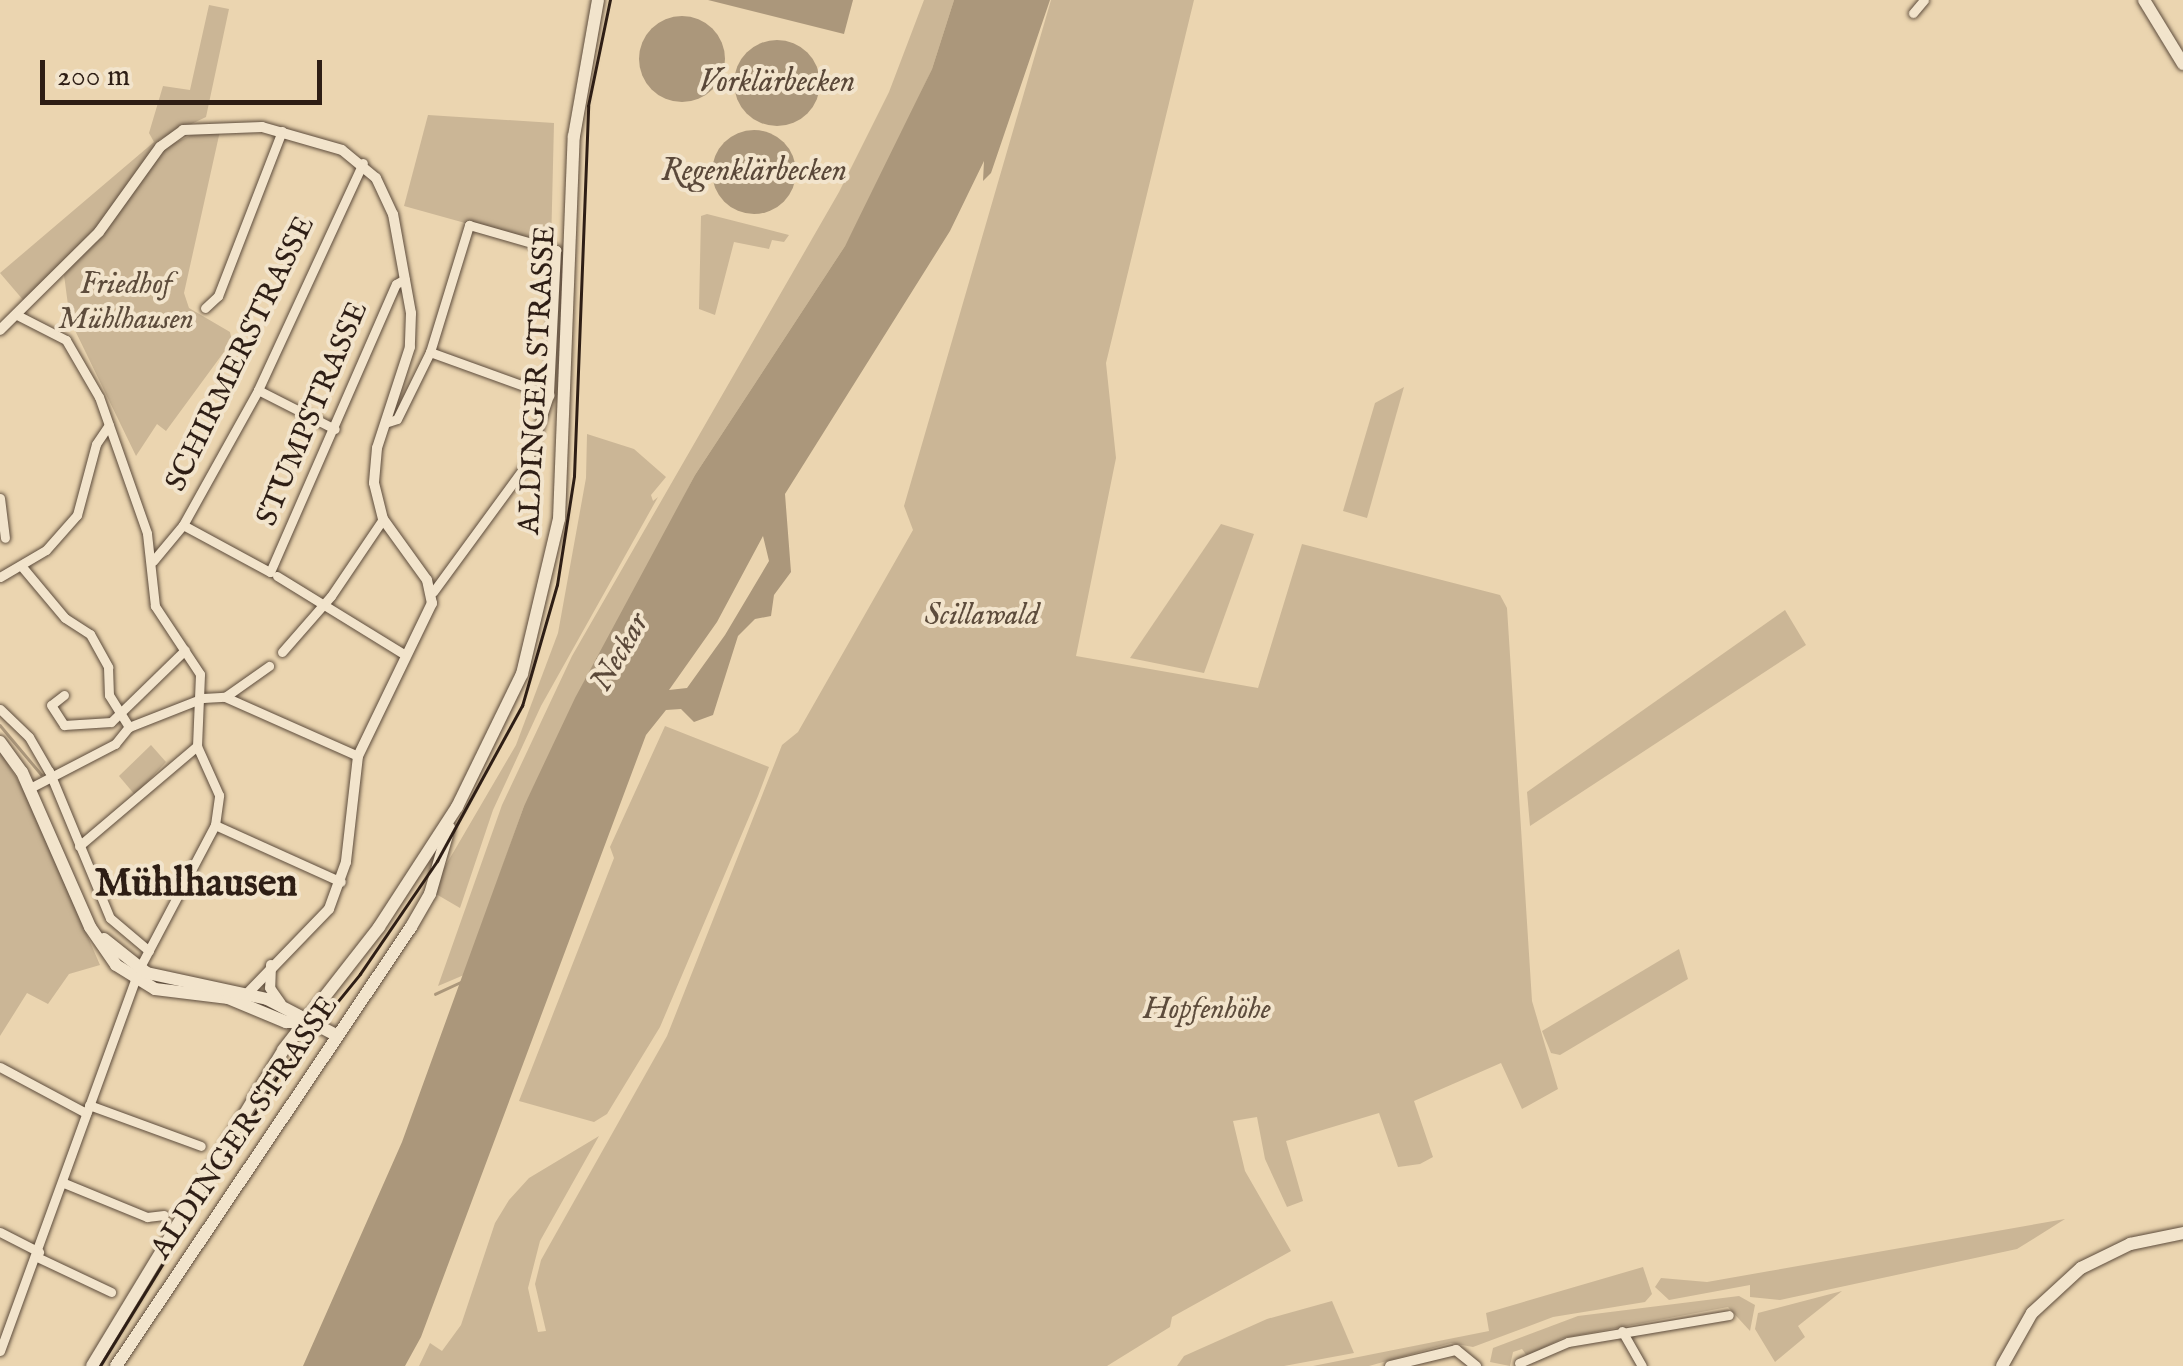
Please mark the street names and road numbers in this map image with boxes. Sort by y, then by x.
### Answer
street label: SCHIRMERSTRASSE [159,211,323,497]
street label: ALDINGER STRASSE [512,225,564,535]
street label: STUMPSTRASSE [250,296,376,532]
street label: ALDINGER STRASSE [144,990,346,1266]

